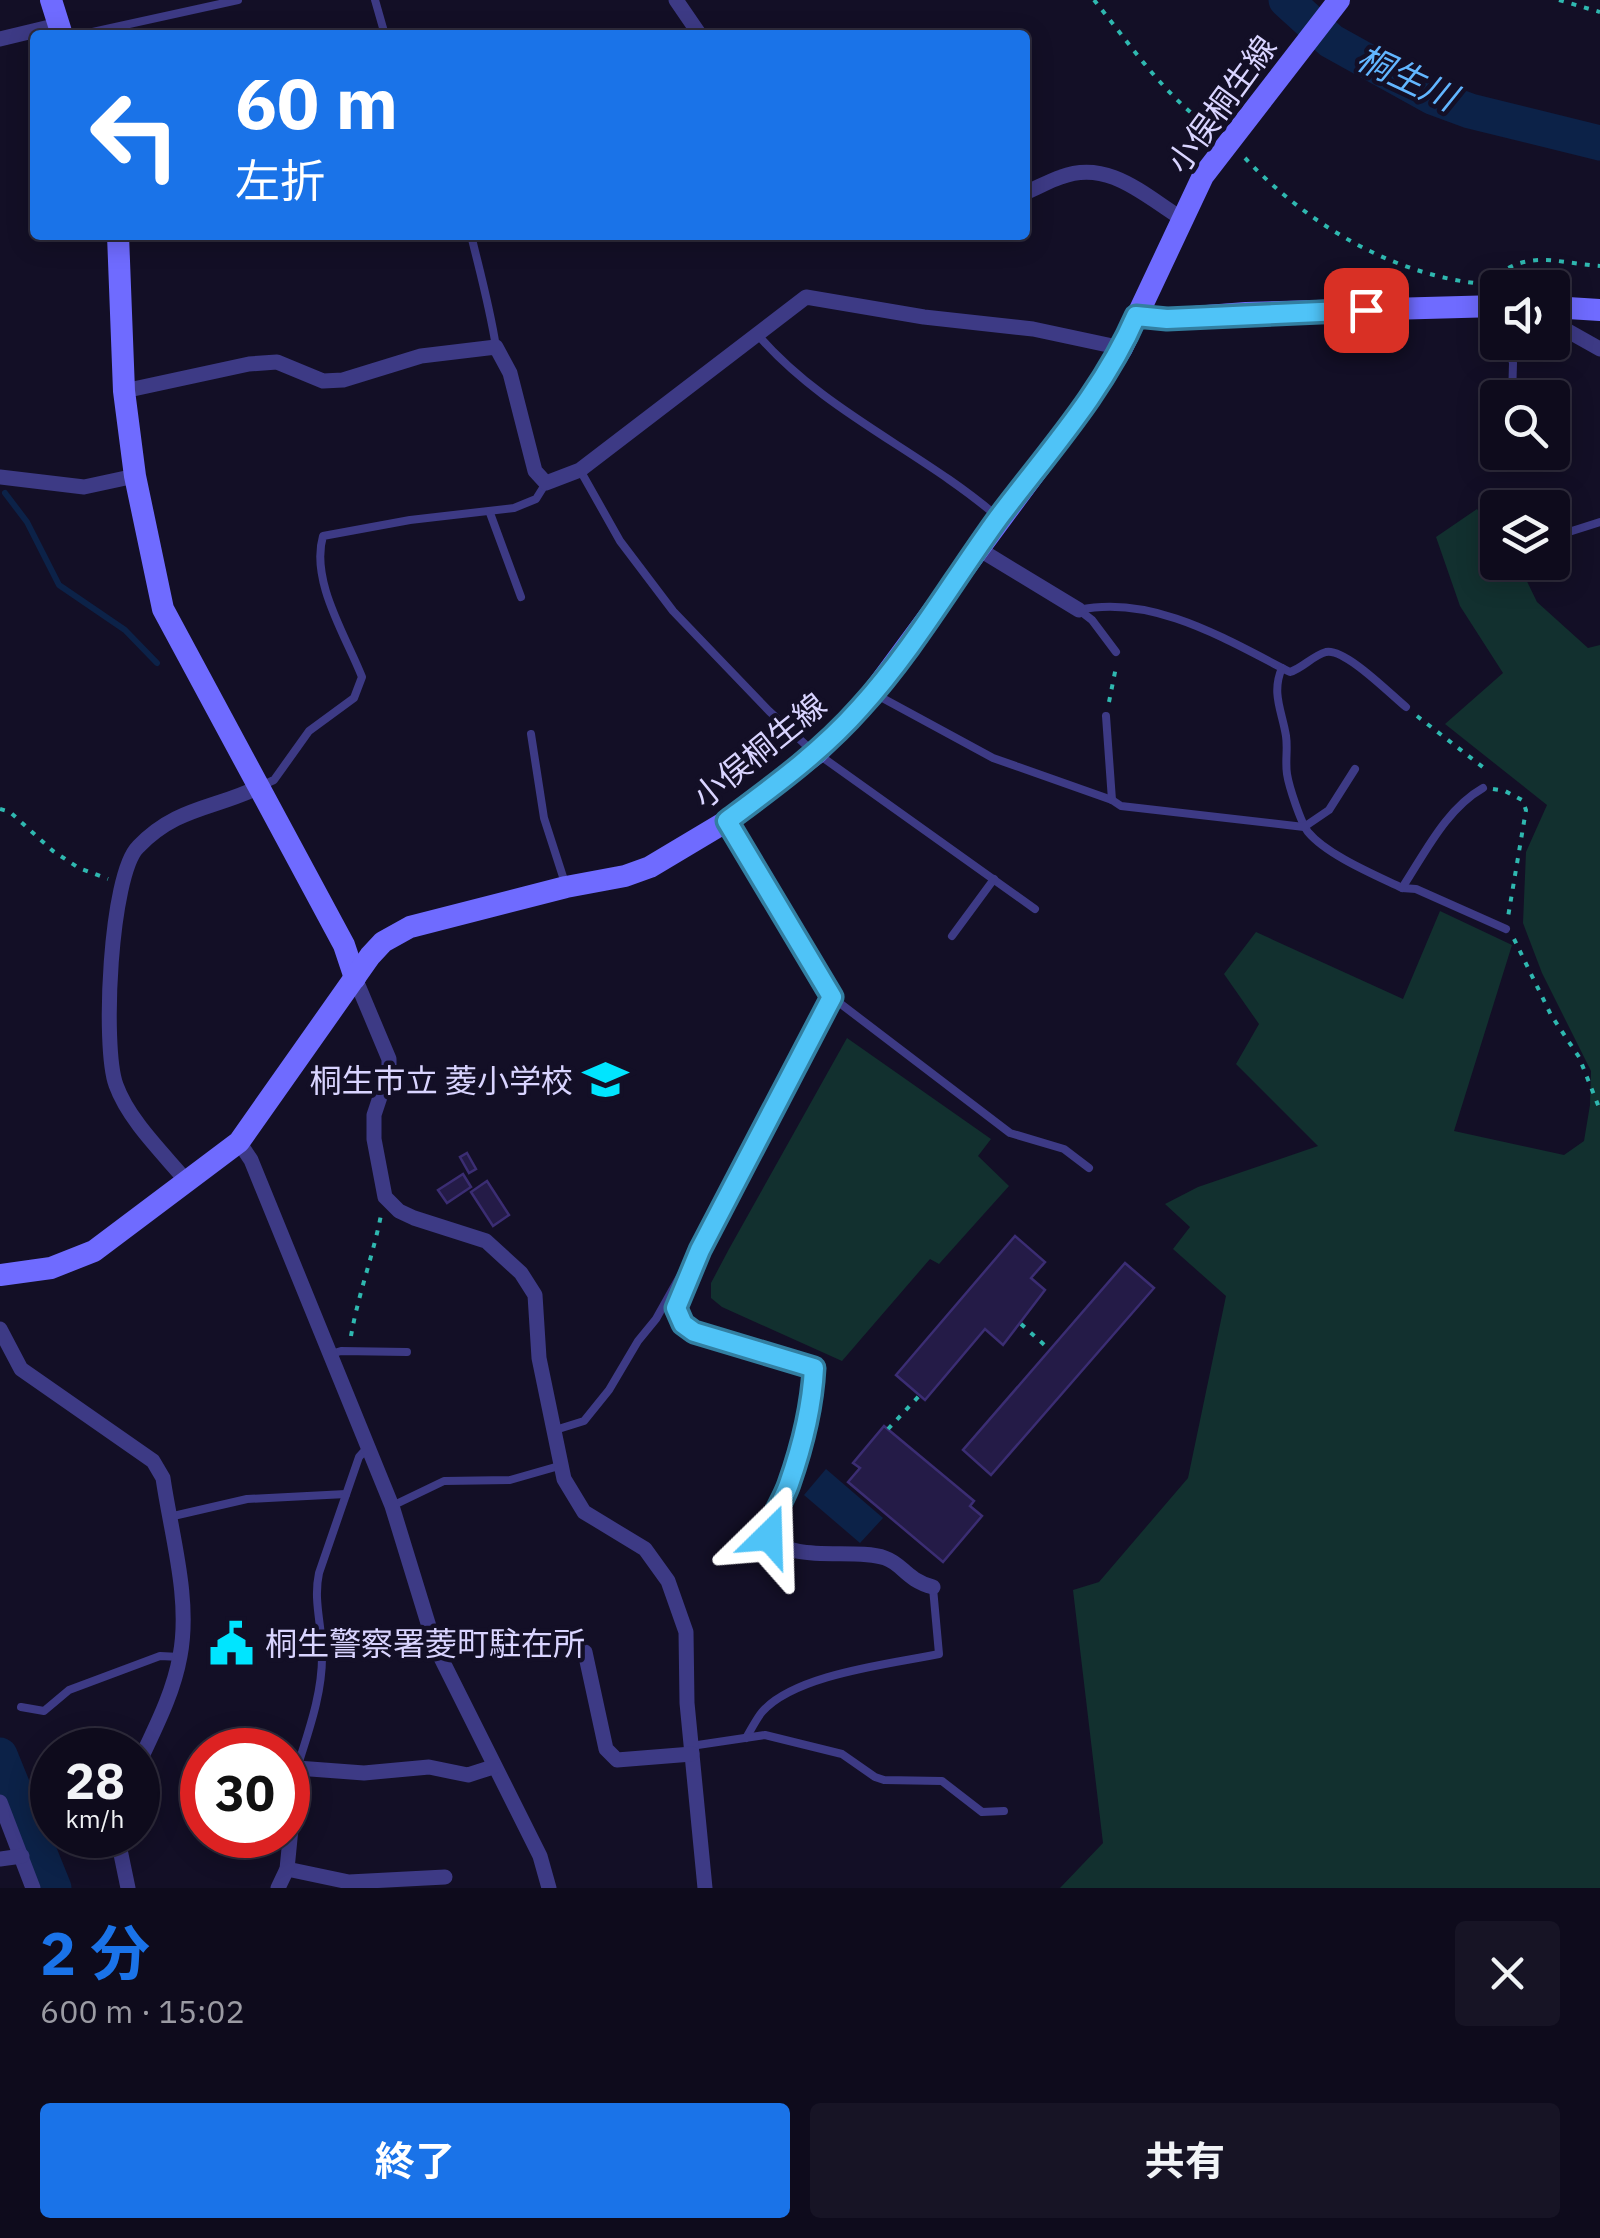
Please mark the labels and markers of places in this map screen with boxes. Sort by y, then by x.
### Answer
pin [1324,268,1409,353]
school or university icon: 桐生市立 菱小学校 [582,1056,630,1104]
place label: 桐生市立 菱小学校 [309,1059,573,1101]
public building icon: 桐生警察署菱町駐在所 [208,1619,256,1667]
place label: 桐生警察署菱町駐在所 [265,1622,585,1664]

